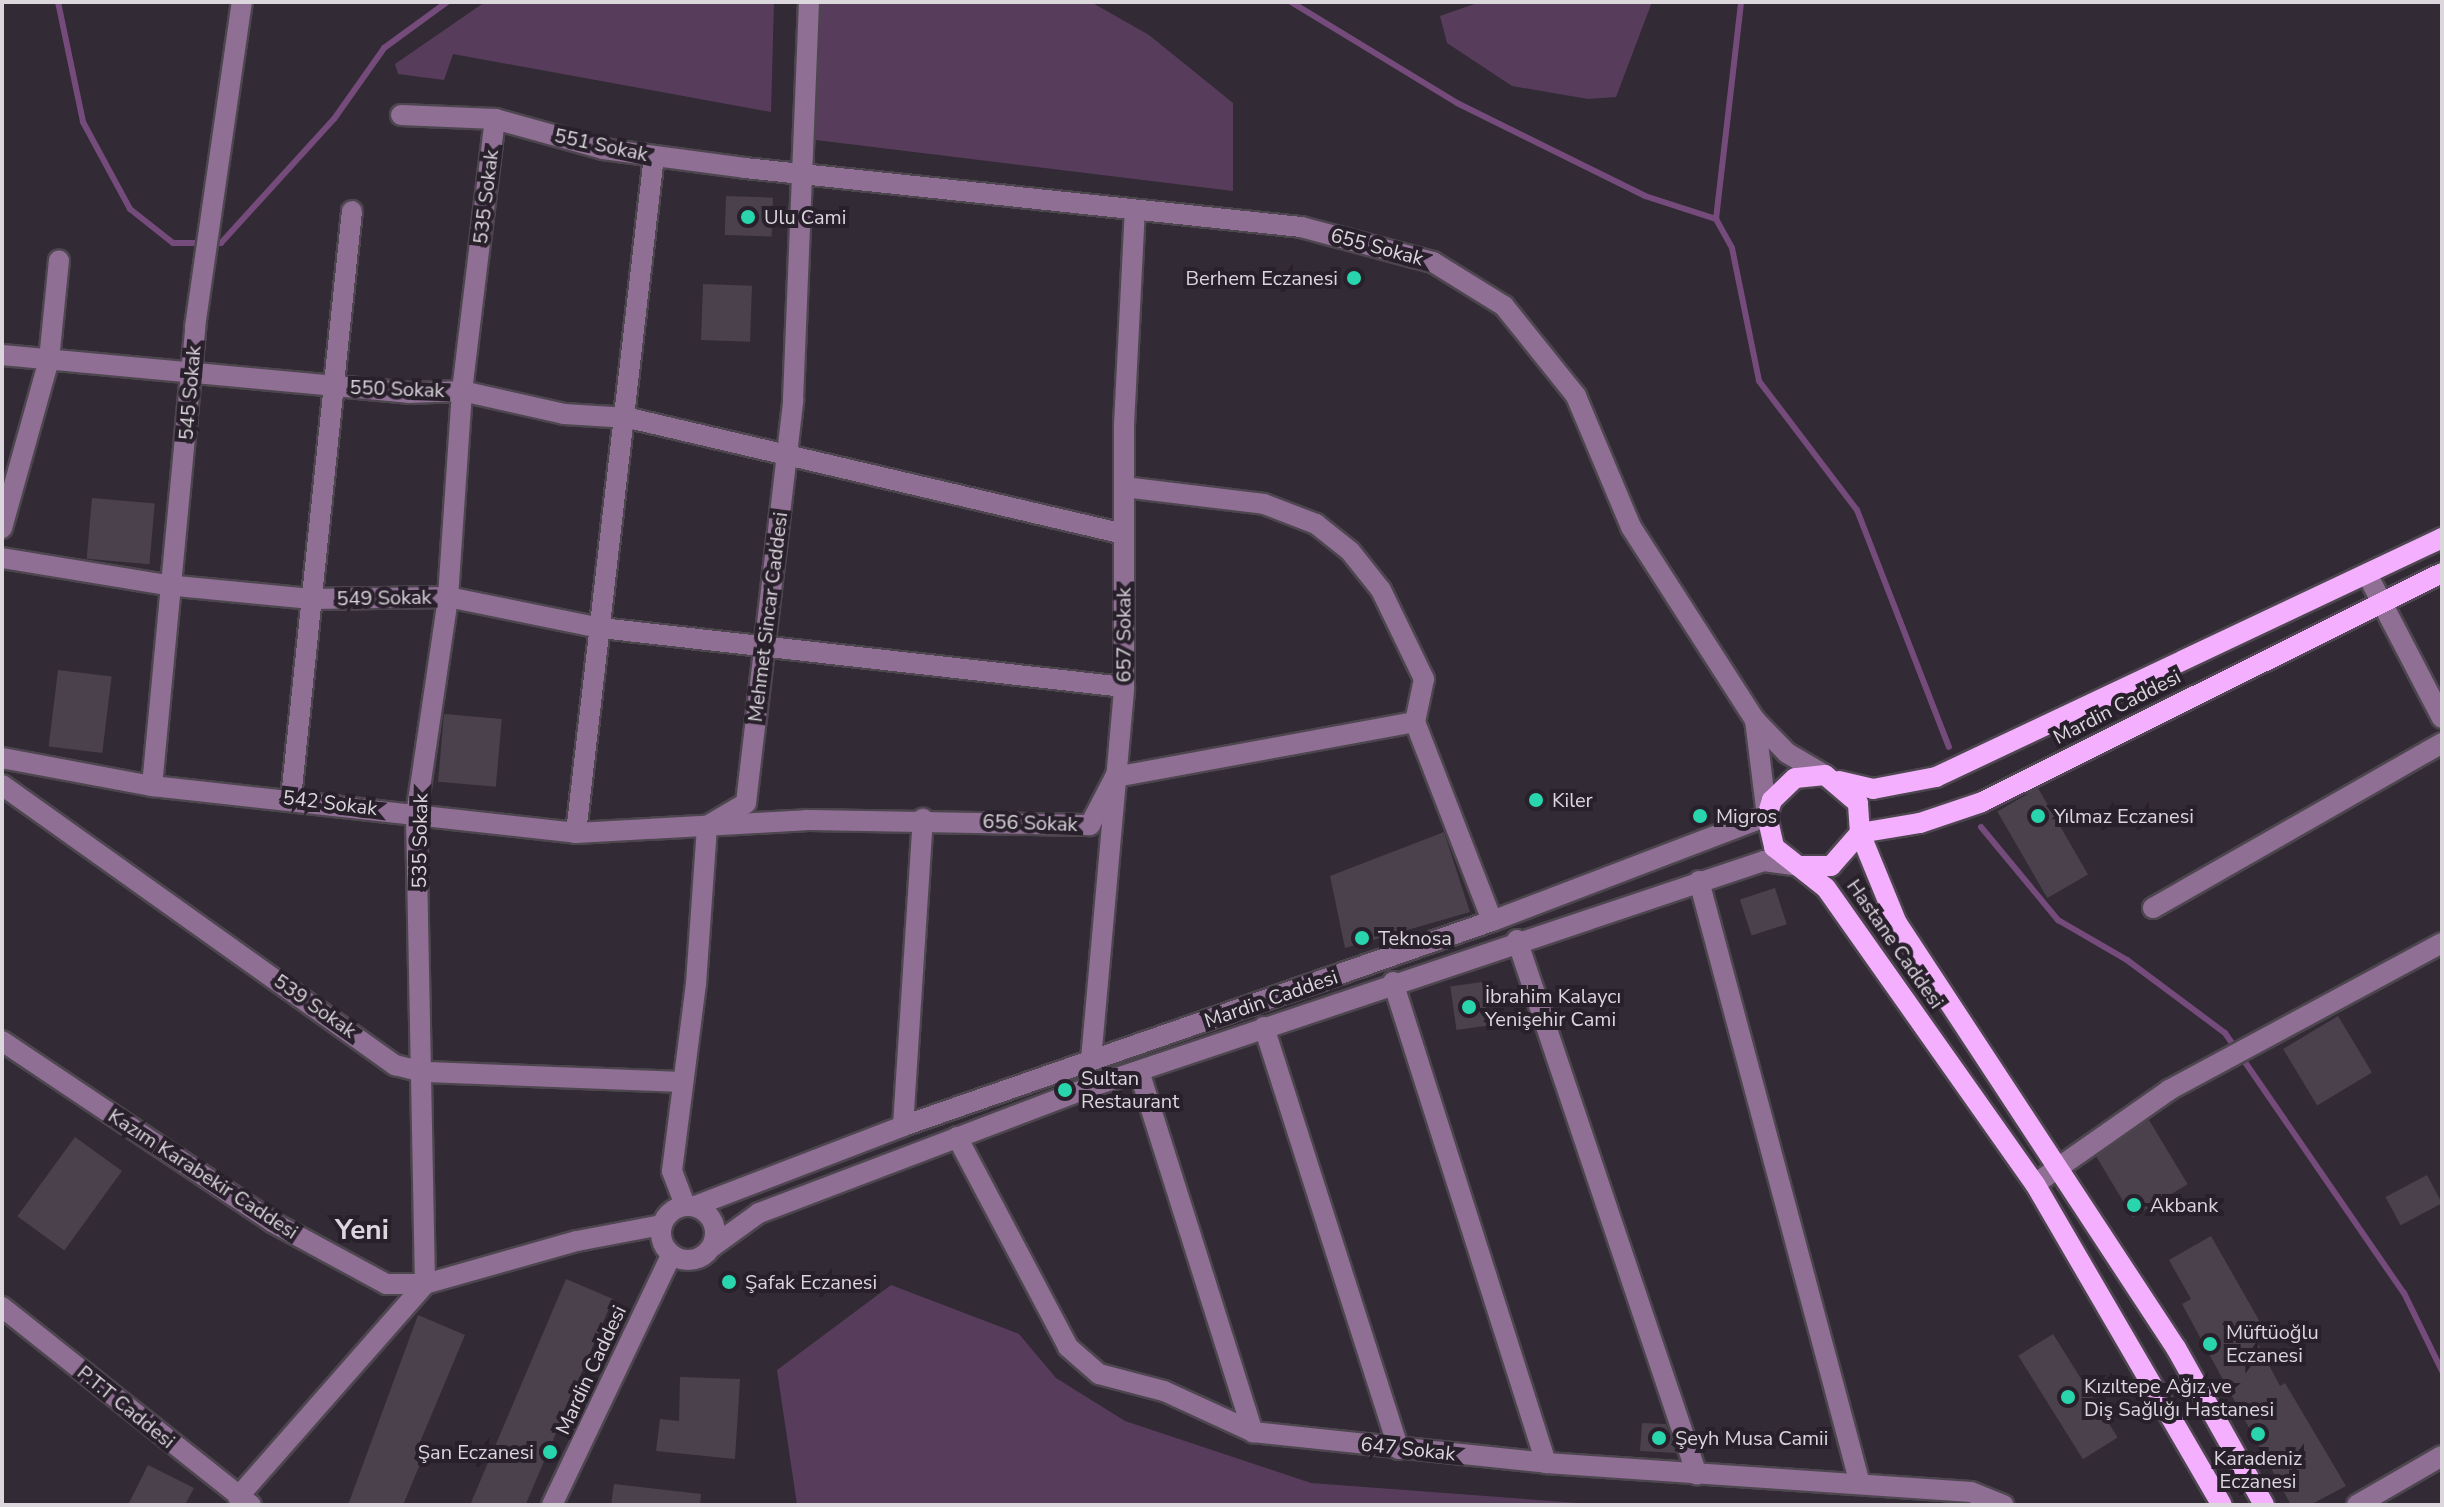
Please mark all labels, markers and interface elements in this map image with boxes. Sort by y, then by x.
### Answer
street label: 551 Sokak [552,123,650,167]
street label: 535 Sokak [468,148,504,246]
place label: Ulu Cami [764,205,846,229]
marker: Ulu Cami [739,208,757,226]
street label: 655 Sokak [1328,223,1426,271]
place label: Berhem Eczanesi [1186,266,1338,290]
marker: Berhem Eczanesi [1345,269,1363,287]
street label: 545 Sokak [174,345,206,441]
street label: 550 Sokak [349,375,445,403]
street label: Mehmet Sincar Caddesi [743,511,793,723]
street label: 549 Sokak [336,585,432,611]
street label: 657 Sokak [1112,587,1136,683]
street label: Mardin Caddesi [2049,665,2185,749]
street label: 542 Sokak [281,785,379,821]
place label: Kiler [1552,788,1593,812]
marker: Kiler [1527,791,1545,809]
street label: 535 Sokak [407,793,433,889]
place label: Migros [1716,804,1777,828]
place label: Yılmaz Eczanesi [2054,804,2194,828]
marker: Migros [1691,807,1709,825]
marker: Yılmaz Eczanesi [2029,807,2047,825]
street label: 656 Sokak [982,809,1078,837]
street label: Hastane Caddesi [1842,875,1948,1013]
place label: Teknosa [1378,926,1452,950]
marker: Teknosa [1353,929,1371,947]
street label: Mardin Caddesi [1201,965,1341,1033]
street label: 539 Sokak [269,969,361,1043]
place label: İbrahim Kalaycı Yenişehir Cami [1485,984,1621,1031]
marker: İbrahim Kalaycı Yenişehir Cami [1460,998,1478,1016]
place label: Sultan Restaurant [1081,1066,1179,1113]
marker: Sultan Restaurant [1056,1081,1074,1099]
street label: Kazım Karabekir Caddesi [104,1104,302,1244]
place label: Akbank [2150,1193,2218,1217]
marker: Akbank [2125,1196,2143,1214]
district label: Yeni [335,1213,389,1247]
place label: Şafak Eczanesi [745,1270,877,1294]
marker: Şafak Eczanesi [720,1273,738,1291]
street label: Mardin Caddesi [551,1302,631,1438]
place label: Müftüoğlu Eczanesi [2226,1320,2319,1367]
marker: Müftüoğlu Eczanesi [2201,1335,2219,1353]
street label: P.T.T Caddesi [72,1360,180,1454]
place label: Kızıltepe Ağız ve Diş Sağlığı Hastanesi [2084,1374,2274,1421]
marker: Kızıltepe Ağız ve Diş Sağlığı Hastanesi [2059,1388,2077,1406]
marker: Karadeniz Eczanesi [2249,1425,2267,1443]
place label: Şeyh Musa Camii [1675,1426,1828,1450]
marker: Şeyh Musa Camii [1650,1429,1668,1447]
street label: 647 Sokak [1359,1432,1457,1466]
place label: Şan Eczanesi [418,1440,534,1464]
marker: Şan Eczanesi [541,1443,559,1461]
place label: Karadeniz Eczanesi [2214,1446,2302,1493]

